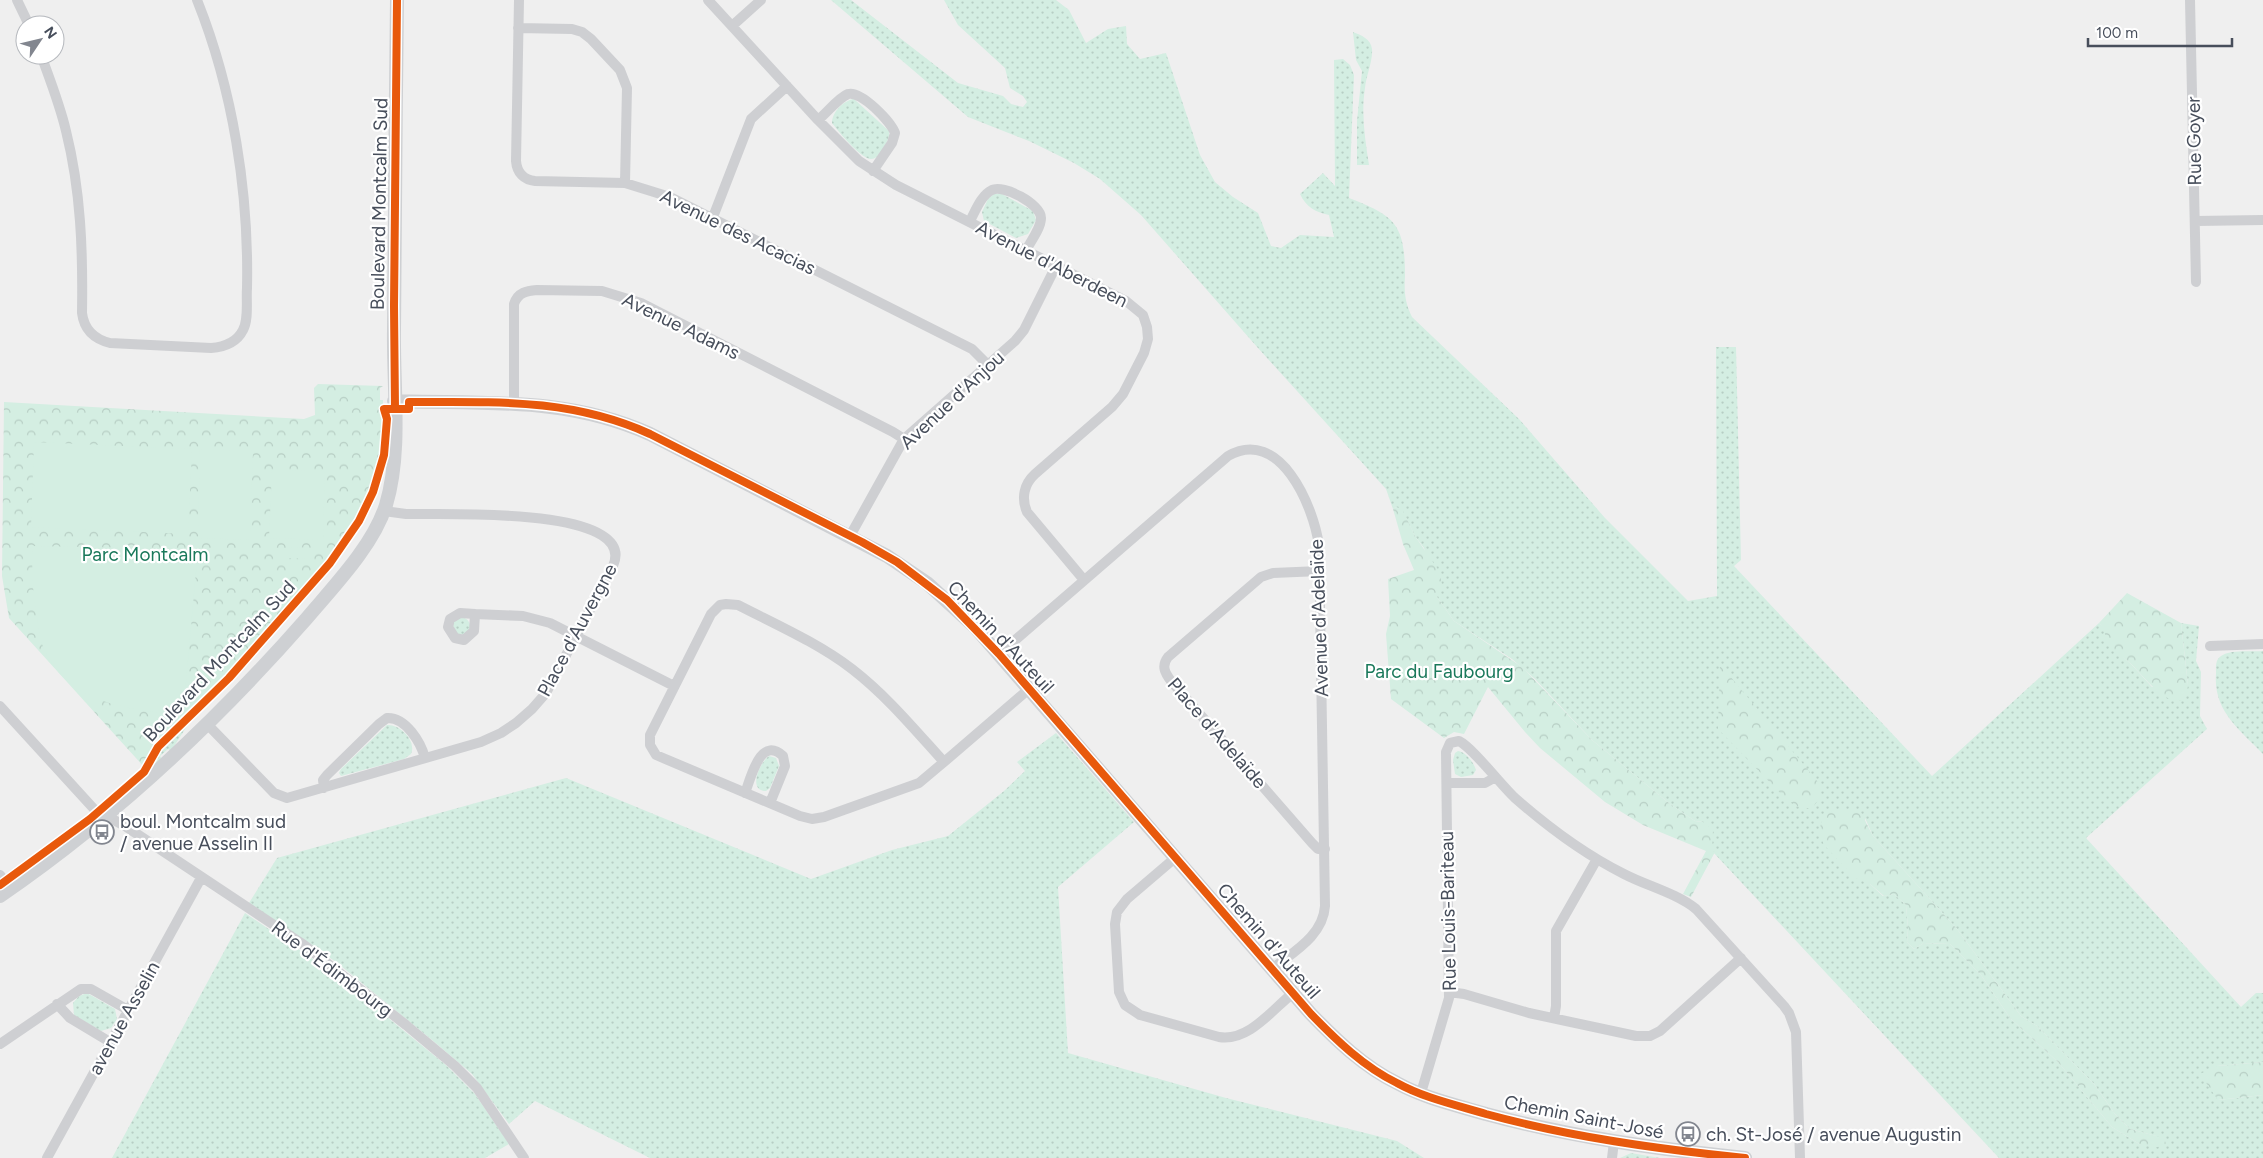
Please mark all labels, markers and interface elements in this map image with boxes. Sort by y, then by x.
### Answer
north arrow [15,15,65,65]
scale bar [2088,15,2232,47]
text: N [40,24,60,42]
text: 100 m [2096,24,2138,42]
street label: Rue Goyer [2182,96,2206,186]
street label: Boulevard Montcalm Sud [366,98,392,310]
street label: Avenue des Acacias [657,184,820,280]
street label: Avenue d'Aberdeen [972,216,1132,312]
street label: Avenue Adams [619,288,743,364]
street label: Avenue d'Anjou [895,346,1009,454]
street label: Avenue d'Adelaïde [1305,539,1333,697]
park label: Parc Montcalm [81,543,209,566]
street label: Place d'Auvergne [532,560,622,700]
street label: Boulevard Montcalm Sud [138,575,300,747]
street label: Chemin d'Auteuil [943,576,1059,698]
park label: Parc du Faubourg [1364,660,1514,683]
street label: Place d'Adelaïde [1163,673,1271,793]
place label: boul. Montcalm sud / avenue Asselin II [120,810,286,855]
bus stop icon: boul. Montcalm sud / avenue Asselin II [89,819,115,845]
street label: Rue Louis-Bariteau [1435,831,1461,991]
street label: Chemin d'Auteuil [1213,878,1325,1004]
street label: Rue d'Édimbourg [267,916,397,1022]
street label: avenue Asselin [83,957,165,1079]
street label: Chemin Saint-José [1502,1090,1666,1144]
bus stop icon: ch. St-José / avenue Augustin [1675,1121,1701,1147]
place label: ch. St-José / avenue Augustin [1706,1123,1961,1146]

